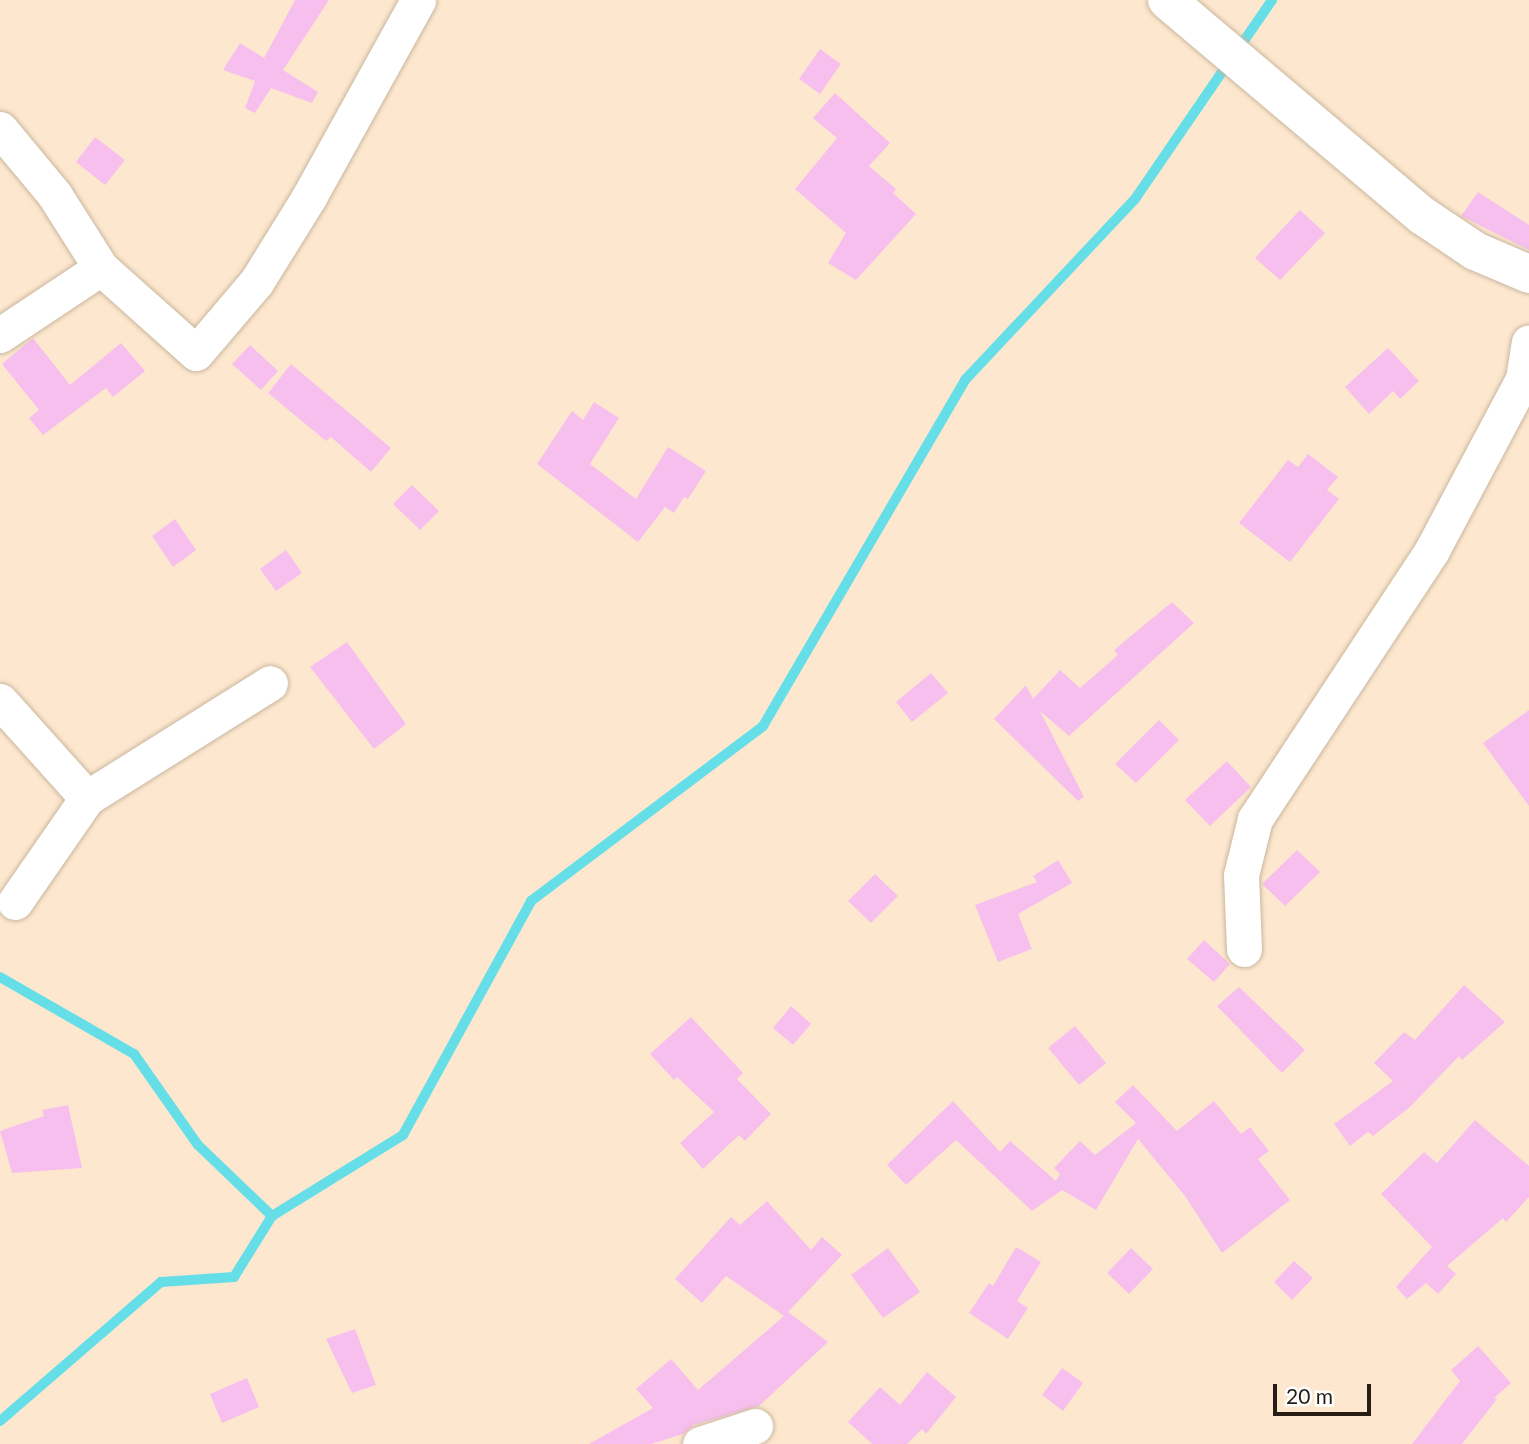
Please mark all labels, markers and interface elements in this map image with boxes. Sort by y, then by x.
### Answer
scale bar [1277,1370,1375,1414]
text: 20 m [1286,1383,1333,1408]

